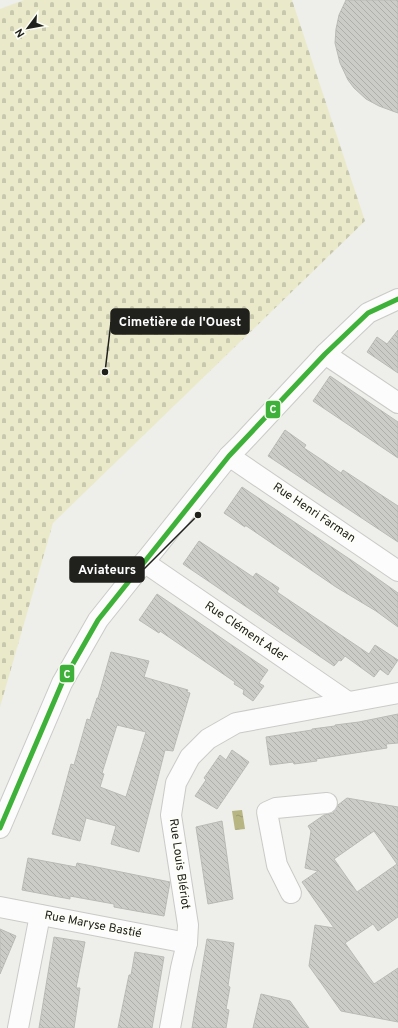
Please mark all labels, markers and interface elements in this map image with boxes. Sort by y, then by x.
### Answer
north arrow [8,8,48,48]
text: N [12,26,28,40]
callout: Cimetière de l'Ouest [111,309,249,334]
text: Cimetière de l'Ouest [119,315,241,331]
line badge: C [265,400,281,419]
text: C [269,403,277,417]
street label: Rue Henri Farman [270,479,358,547]
callout: Aviateurs [70,557,144,582]
text: Aviateurs [78,563,136,579]
street label: Rue Clément Ader [201,598,291,666]
line badge: C [59,664,75,683]
text: C [63,668,71,682]
street label: Rue Louis Blériot [165,817,193,911]
street label: Rue Maryse Bastié [43,908,143,942]

